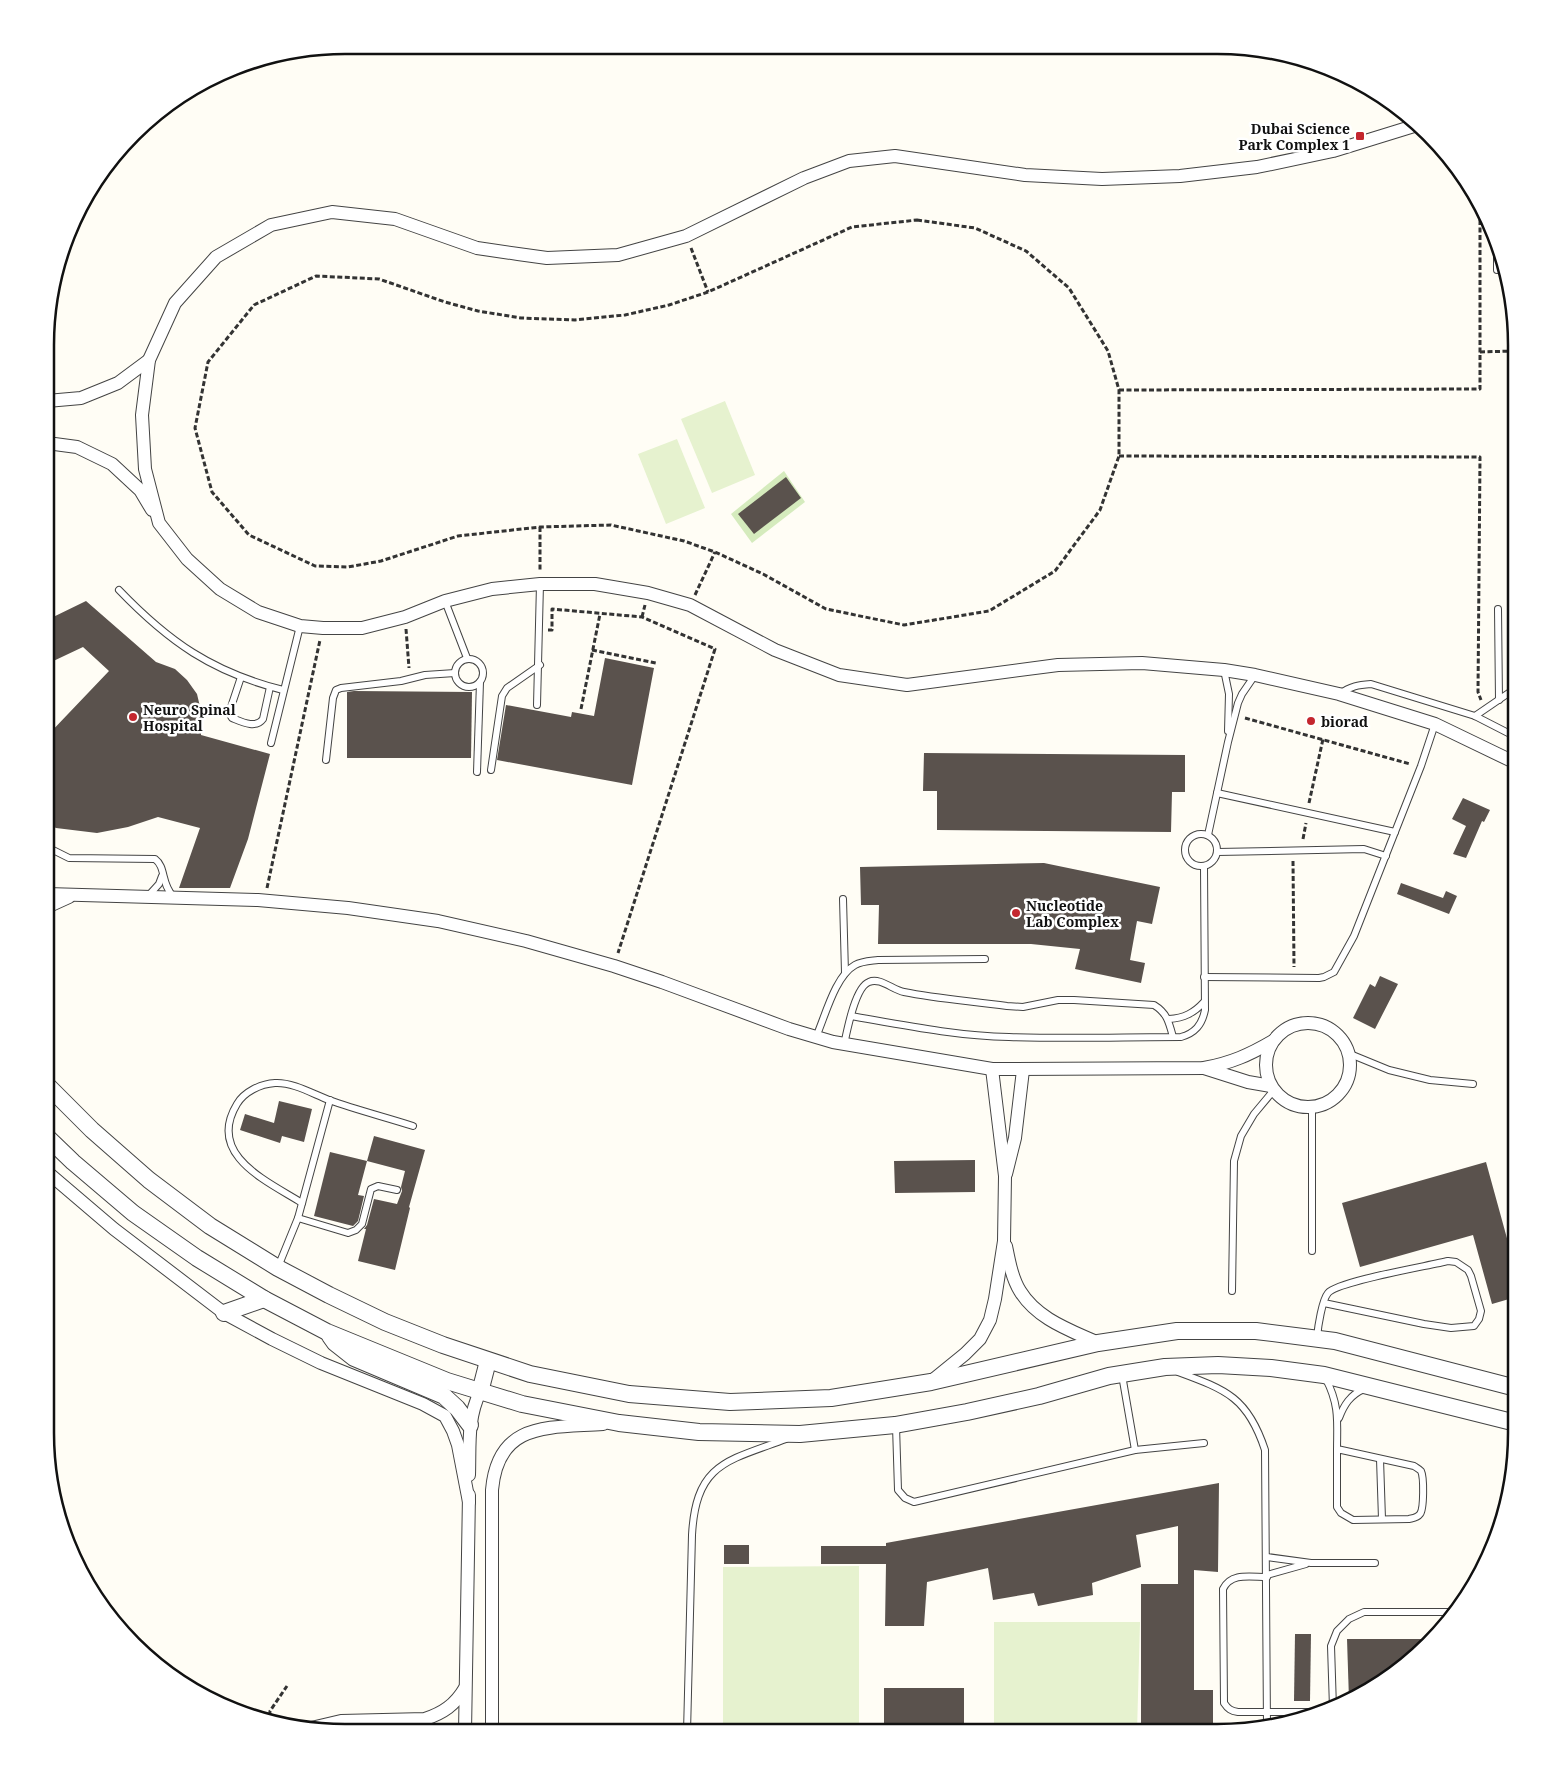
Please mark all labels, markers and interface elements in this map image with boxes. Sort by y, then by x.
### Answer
place label: Dubai Science Park Complex 1 [1238,119,1350,154]
marker: Dubai Science Park Complex 1 [1354,130,1366,142]
place label: Neuro Spinal Hospital [143,700,236,735]
marker: Neuro Spinal Hospital [127,711,139,723]
place label: biorad [1321,712,1368,731]
marker: biorad [1305,715,1317,727]
place label: Nucleotide Lab Complex [1026,896,1119,931]
marker: Nucleotide Lab Complex [1010,907,1022,919]

